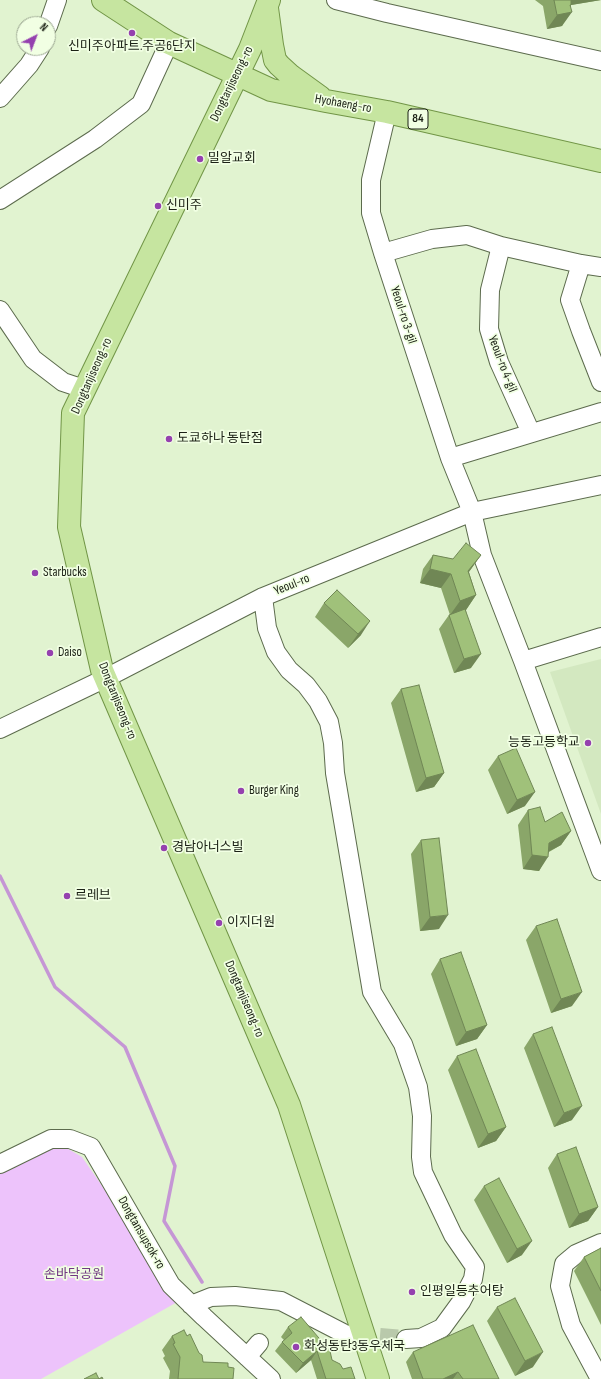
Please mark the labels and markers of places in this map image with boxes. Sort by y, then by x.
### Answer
marker: 신미주아파트.주공6단지 [127,28,137,38]
place label: 신미주아파트.주공6단지 [68,39,196,55]
place label: 밀알교회 [208,151,256,167]
marker: 밀알교회 [195,154,205,164]
place label: 신미주 [166,198,202,214]
marker: 신미주 [153,201,163,211]
place label: 도쿄하나 동탄점 [177,431,263,447]
marker: 도쿄하나 동탄점 [164,434,174,444]
place label: Starbucks [43,565,87,581]
marker: Starbucks [30,568,40,578]
place label: Daiso [58,645,82,661]
marker: Daiso [45,648,55,658]
place label: 능동고등학교 [508,735,580,751]
marker: 능동고등학교 [583,738,593,748]
place label: Burger King [249,783,299,799]
marker: Burger King [236,786,246,796]
place label: 경남아너스빌 [172,840,244,856]
marker: 경남아너스빌 [159,843,169,853]
place label: 르레브 [75,888,111,904]
marker: 르레브 [62,891,72,901]
place label: 이지더원 [227,915,275,931]
marker: 이지더원 [214,918,224,928]
place label: 인평일등추어탕 [420,1284,504,1300]
marker: 인평일등추어탕 [407,1287,417,1297]
place label: 화성동탄3동우체국 [304,1339,405,1355]
marker: 화성동탄3동우체국 [291,1342,301,1352]

